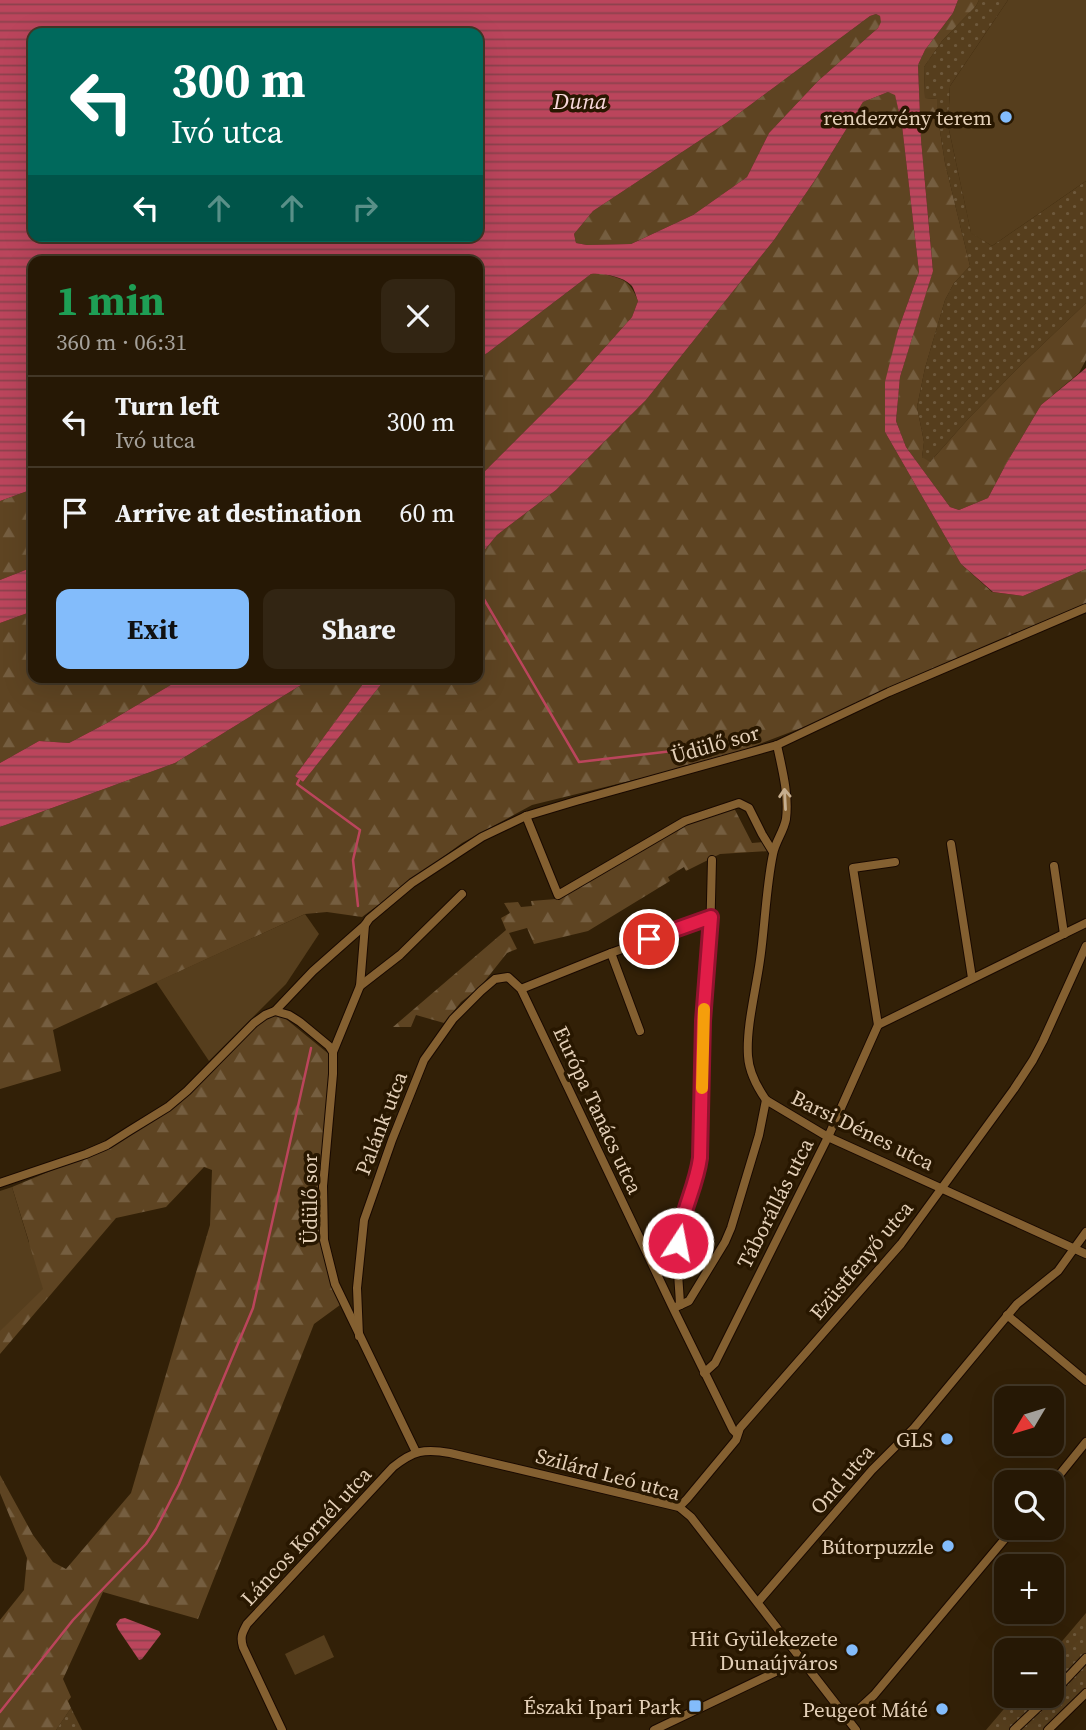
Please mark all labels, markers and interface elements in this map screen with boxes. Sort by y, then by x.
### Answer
text: 300 m [171,46,306,113]
icon: left [56,56,147,147]
water label: Duna [552,85,607,117]
place label: rendezvény terem [823,103,992,132]
marker: rendezvény terem [998,109,1014,125]
text: Ivó utca [171,110,283,154]
icon: left [127,189,165,227]
icon: ahead [200,189,238,227]
icon: ahead [273,189,311,227]
icon: right [346,189,384,227]
text: 1 min [56,271,165,329]
button: close [381,279,455,353]
text: 360 m · 06:31 [56,326,187,358]
text: Turn left [115,388,219,424]
icon: left [56,403,94,441]
text: 300 m [387,404,455,440]
text: Ivó utca [115,424,196,456]
icon: arrive [56,494,94,532]
text: Arrive at destination [115,495,362,531]
text: 60 m [400,495,455,531]
button: Exit [56,589,249,669]
button: Share [263,589,455,669]
street label: Üdülő sor [667,718,763,770]
one-way arrow [779,788,792,811]
pin [619,909,679,969]
icon: arrive [630,920,668,958]
street label: Európa Tanács utca [546,1021,650,1199]
street label: Palánk utca [348,1067,414,1179]
street label: Barsi Dénes utca [787,1083,940,1177]
street label: Táborállás utca [730,1133,820,1273]
street label: Üdülő sor [295,1154,324,1244]
street label: Ezüstfenyő utca [803,1194,920,1326]
position arrow [641,1206,715,1280]
north arrow [994,1386,1064,1456]
map controls [994,1386,1064,1708]
place label: GLS [896,1425,933,1454]
marker: GLS [939,1431,955,1447]
street label: Ond utca [803,1437,881,1520]
street label: Szilárd Leó utca [533,1441,684,1507]
street label: Láncos Kornél utca [234,1460,378,1612]
button: search [994,1470,1064,1540]
place label: Bútorpuzzle [821,1532,934,1561]
marker: Bútorpuzzle [940,1538,956,1554]
button: + [994,1554,1064,1624]
place label: Hit Gyülekezete Dunaújváros [690,1624,838,1677]
button: − [994,1638,1064,1708]
marker: Hit Gyülekezete Dunaújváros [844,1642,860,1658]
place label: Északi Ipari Park [523,1692,682,1721]
place label: Peugeot Máté [802,1695,928,1724]
marker: Északi Ipari Park [687,1698,703,1714]
marker: Peugeot Máté [934,1701,950,1717]

